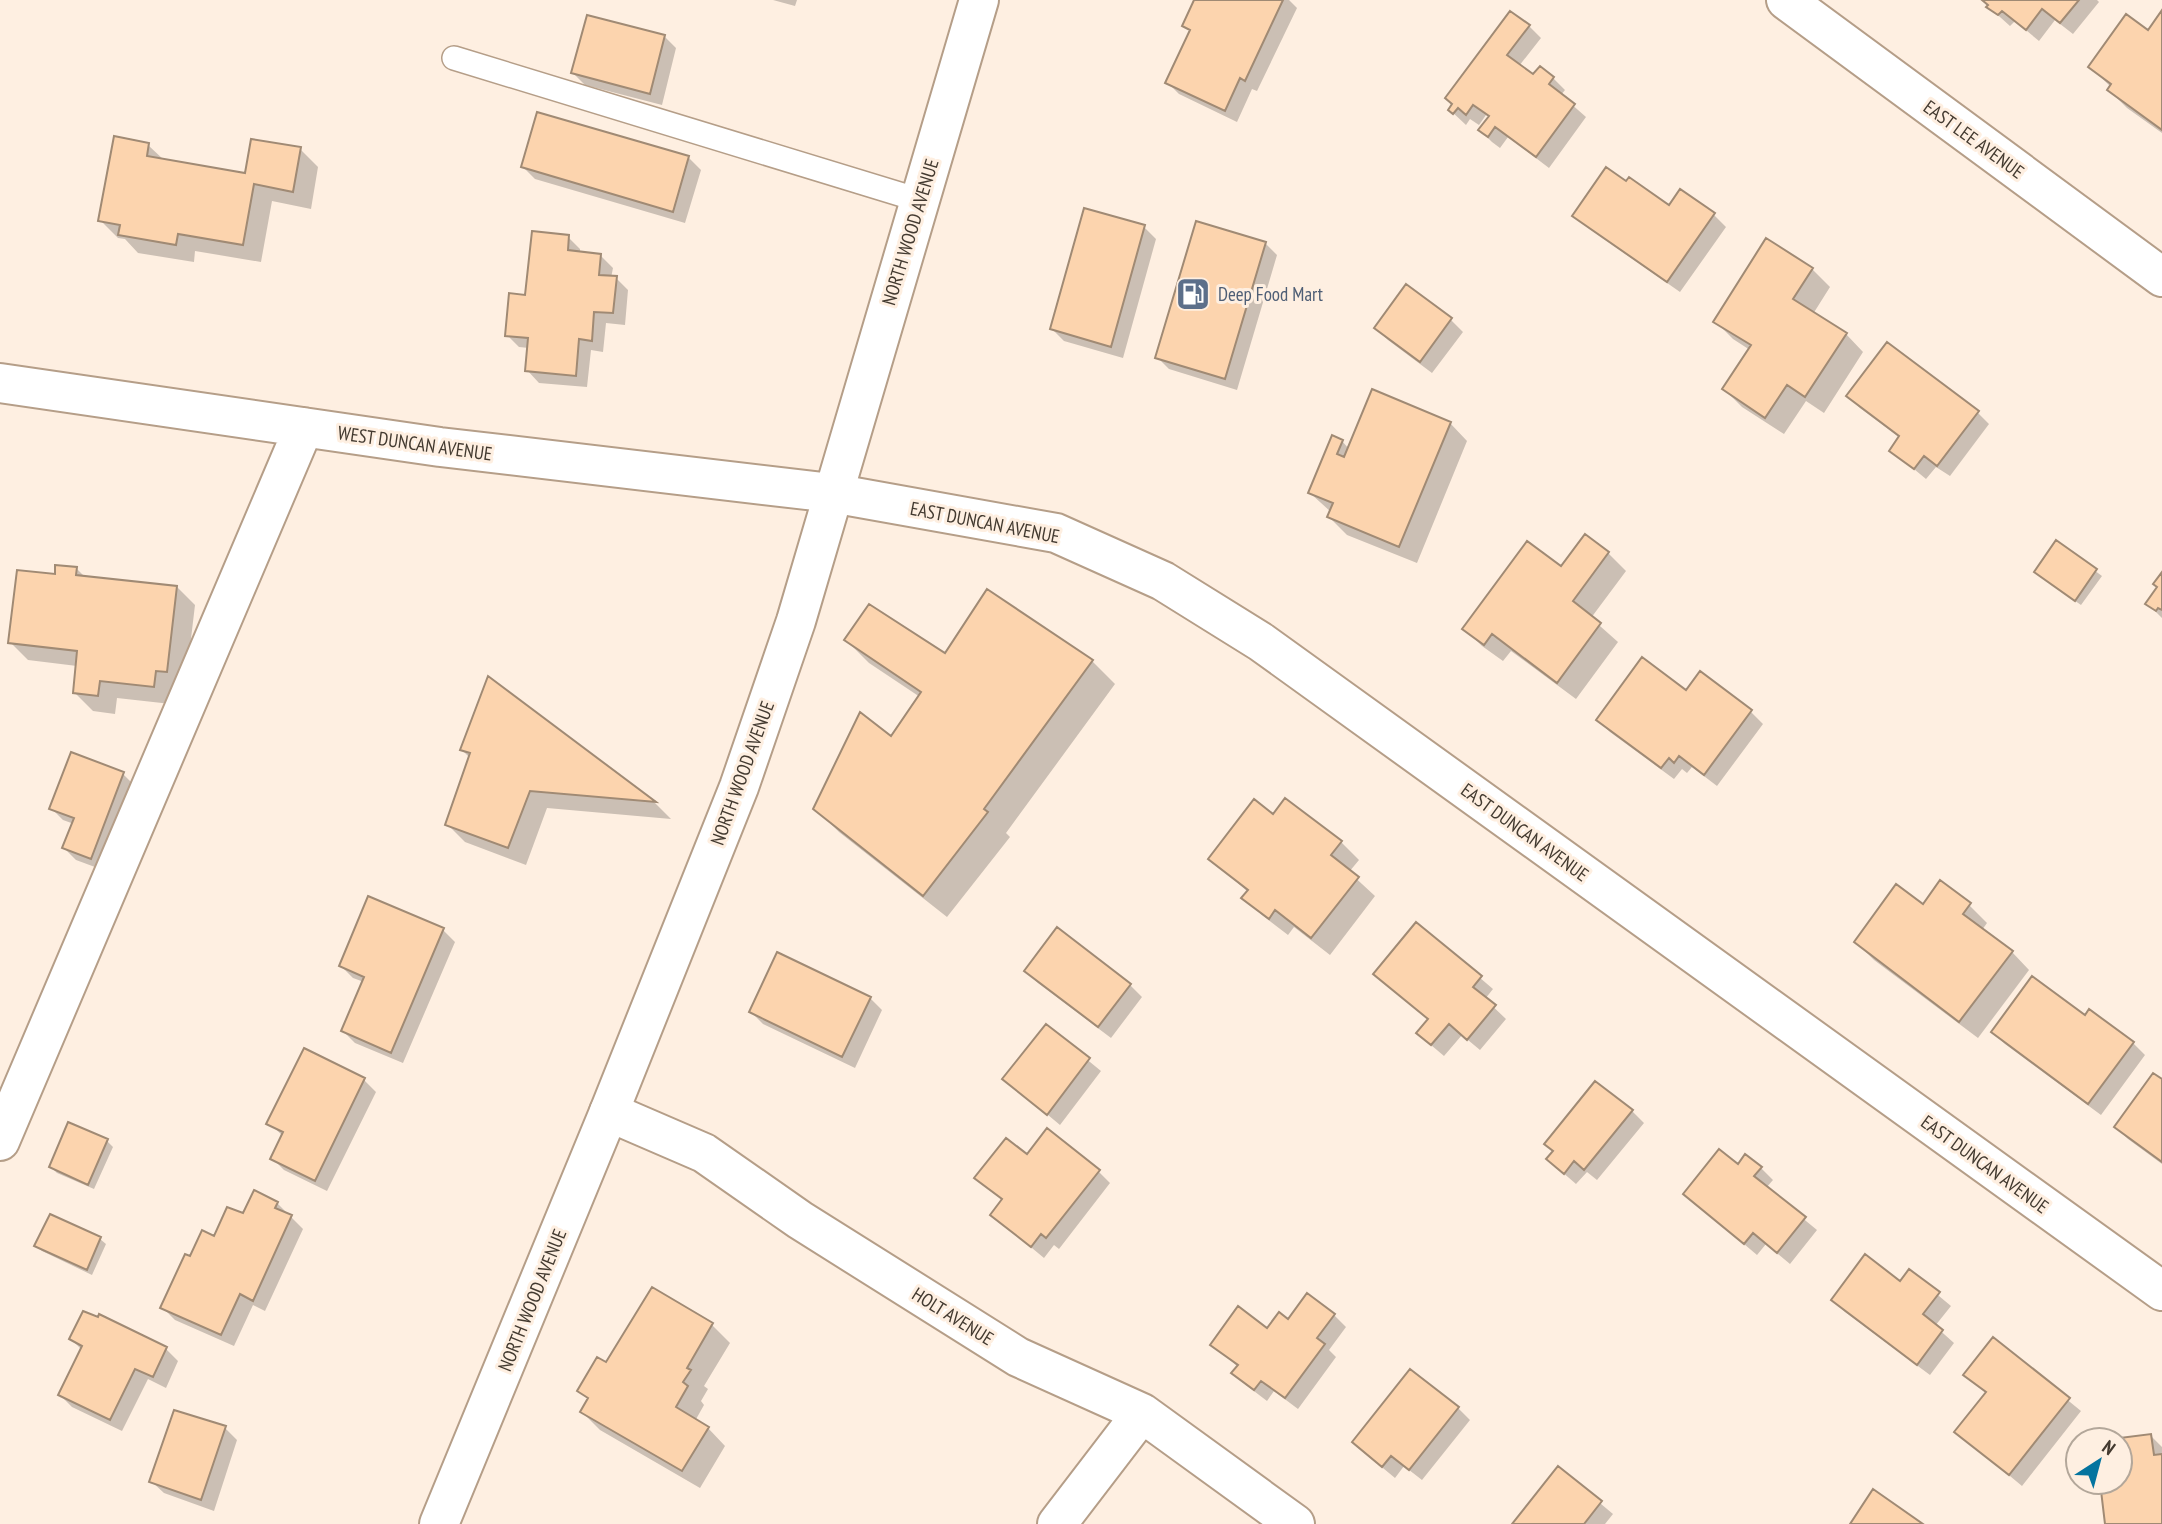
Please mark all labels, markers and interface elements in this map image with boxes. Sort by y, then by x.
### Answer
street label: EAST LEE AVENUE [1919,95,2029,183]
street label: NORTH WOOD AVENUE [876,156,944,308]
fuel station icon: Deep Food Mart [1174,275,1212,313]
place label: Deep Food Mart [1218,282,1324,306]
street label: WEST DUNCAN AVENUE [336,420,494,466]
street label: EAST DUNCAN AVENUE [908,496,1062,548]
street label: NORTH WOOD AVENUE [705,698,779,848]
street label: EAST DUNCAN AVENUE [1457,778,1593,886]
street label: EAST DUNCAN AVENUE [1917,1110,2053,1218]
street label: NORTH WOOD AVENUE [492,1225,572,1375]
street label: HOLT AVENUE [908,1282,998,1350]
north arrow [2064,1426,2134,1496]
text: N [2098,1435,2120,1460]

